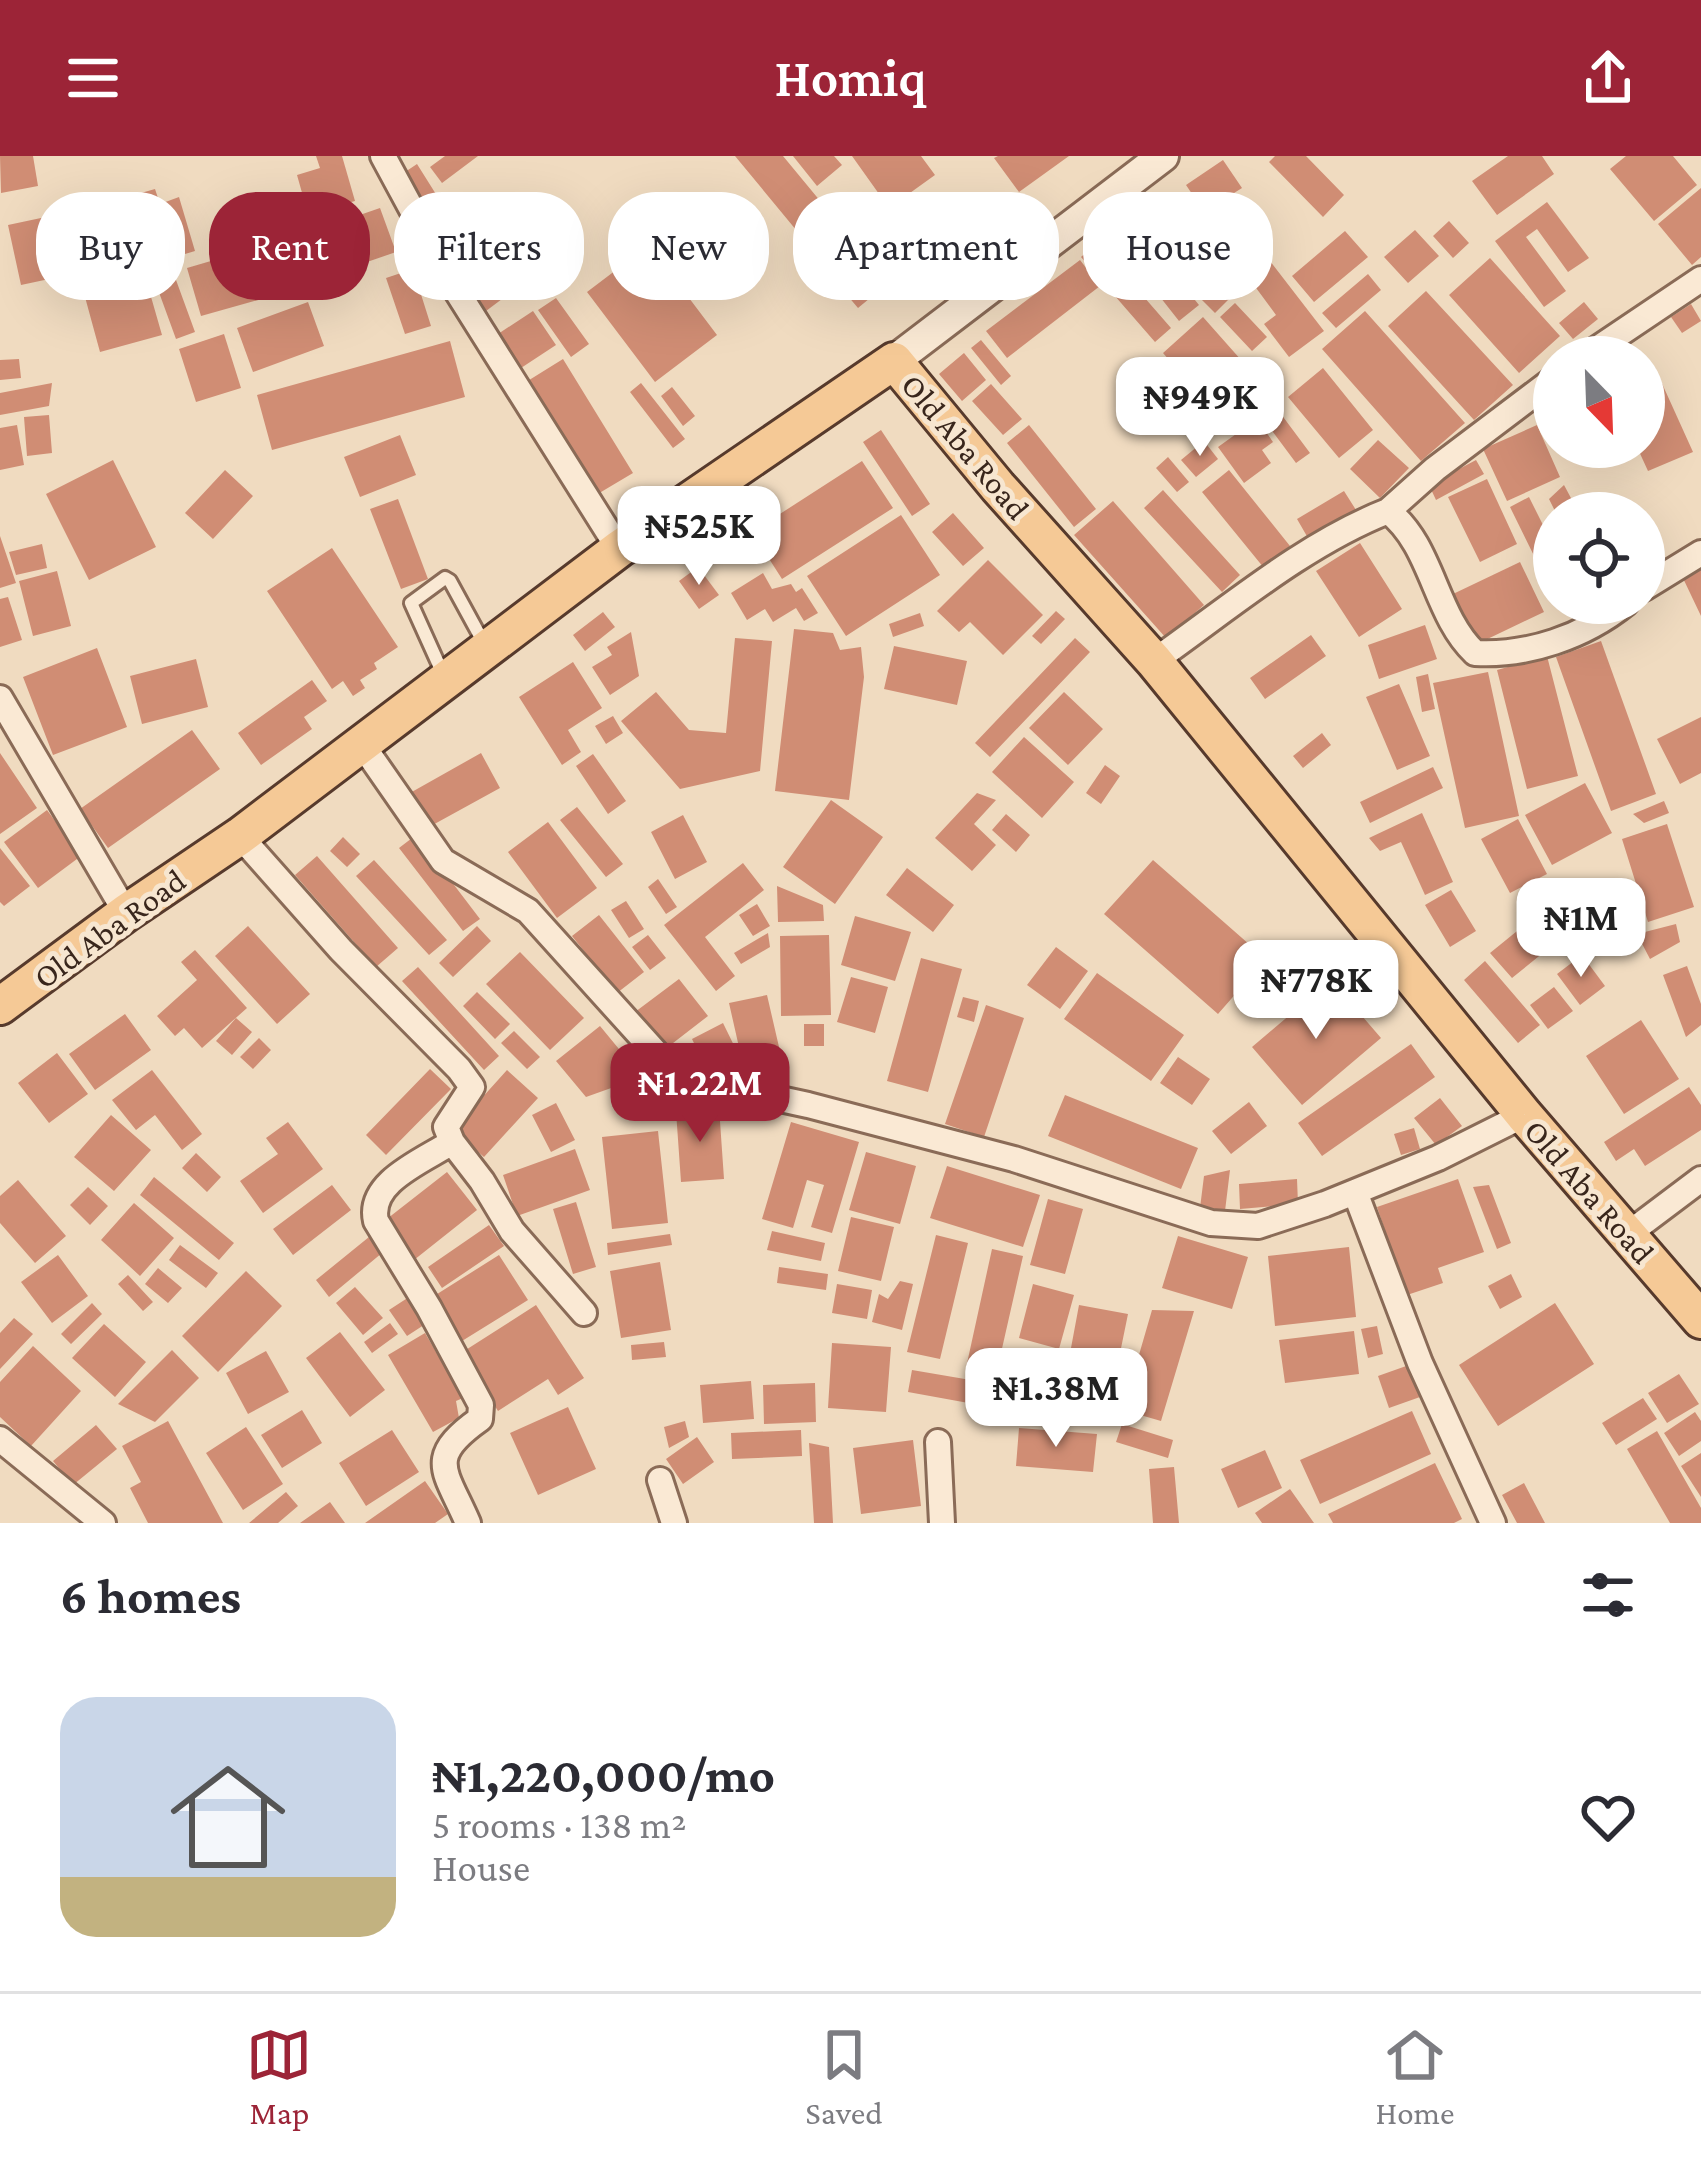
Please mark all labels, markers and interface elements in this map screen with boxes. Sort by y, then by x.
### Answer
icon: menu [60,45,126,111]
icon: share [1575,45,1641,111]
text: Homiq [774,48,927,108]
chip: Buy [36,192,185,300]
chip: Rent [209,192,370,300]
chip: Filters [394,192,584,300]
chip: New [608,192,769,300]
chip: Apartment [793,192,1059,300]
chip: House [1083,192,1273,300]
north arrow [1533,336,1665,468]
map controls [1533,336,1665,624]
pin: ₦949K [1116,357,1284,459]
street label: Old Aba Road [894,366,1037,526]
text: ₦949K [1143,374,1257,417]
pin: ₦525K [615,486,783,588]
button: locate [1533,492,1665,624]
text: ₦525K [645,503,753,546]
street label: Old Aba Road [26,861,192,996]
pin: ₦1M [1523,878,1639,980]
text: ₦1M [1544,895,1618,938]
pin: ₦778K [1232,940,1400,1042]
text: ₦778K [1260,957,1372,1000]
pin: ₦1.22M [602,1043,798,1145]
text: ₦1.22M [638,1060,763,1103]
street label: Old Aba Road [1517,1112,1662,1271]
pin: ₦1.38M [958,1348,1154,1450]
text: ₦1.38M [992,1365,1120,1408]
icon: filters [1575,1562,1641,1628]
text: 6 homes [60,1567,241,1624]
icon: home [156,1745,300,1889]
text: ₦1,220,000/mo [432,1746,775,1803]
icon: heart [1575,1784,1641,1850]
text: 5 rooms · 138 m² [432,1803,686,1846]
text: House [432,1846,530,1889]
tab: Map [246,2022,312,2131]
tab: Saved [805,2022,883,2131]
tab: Home [1375,2022,1455,2131]

